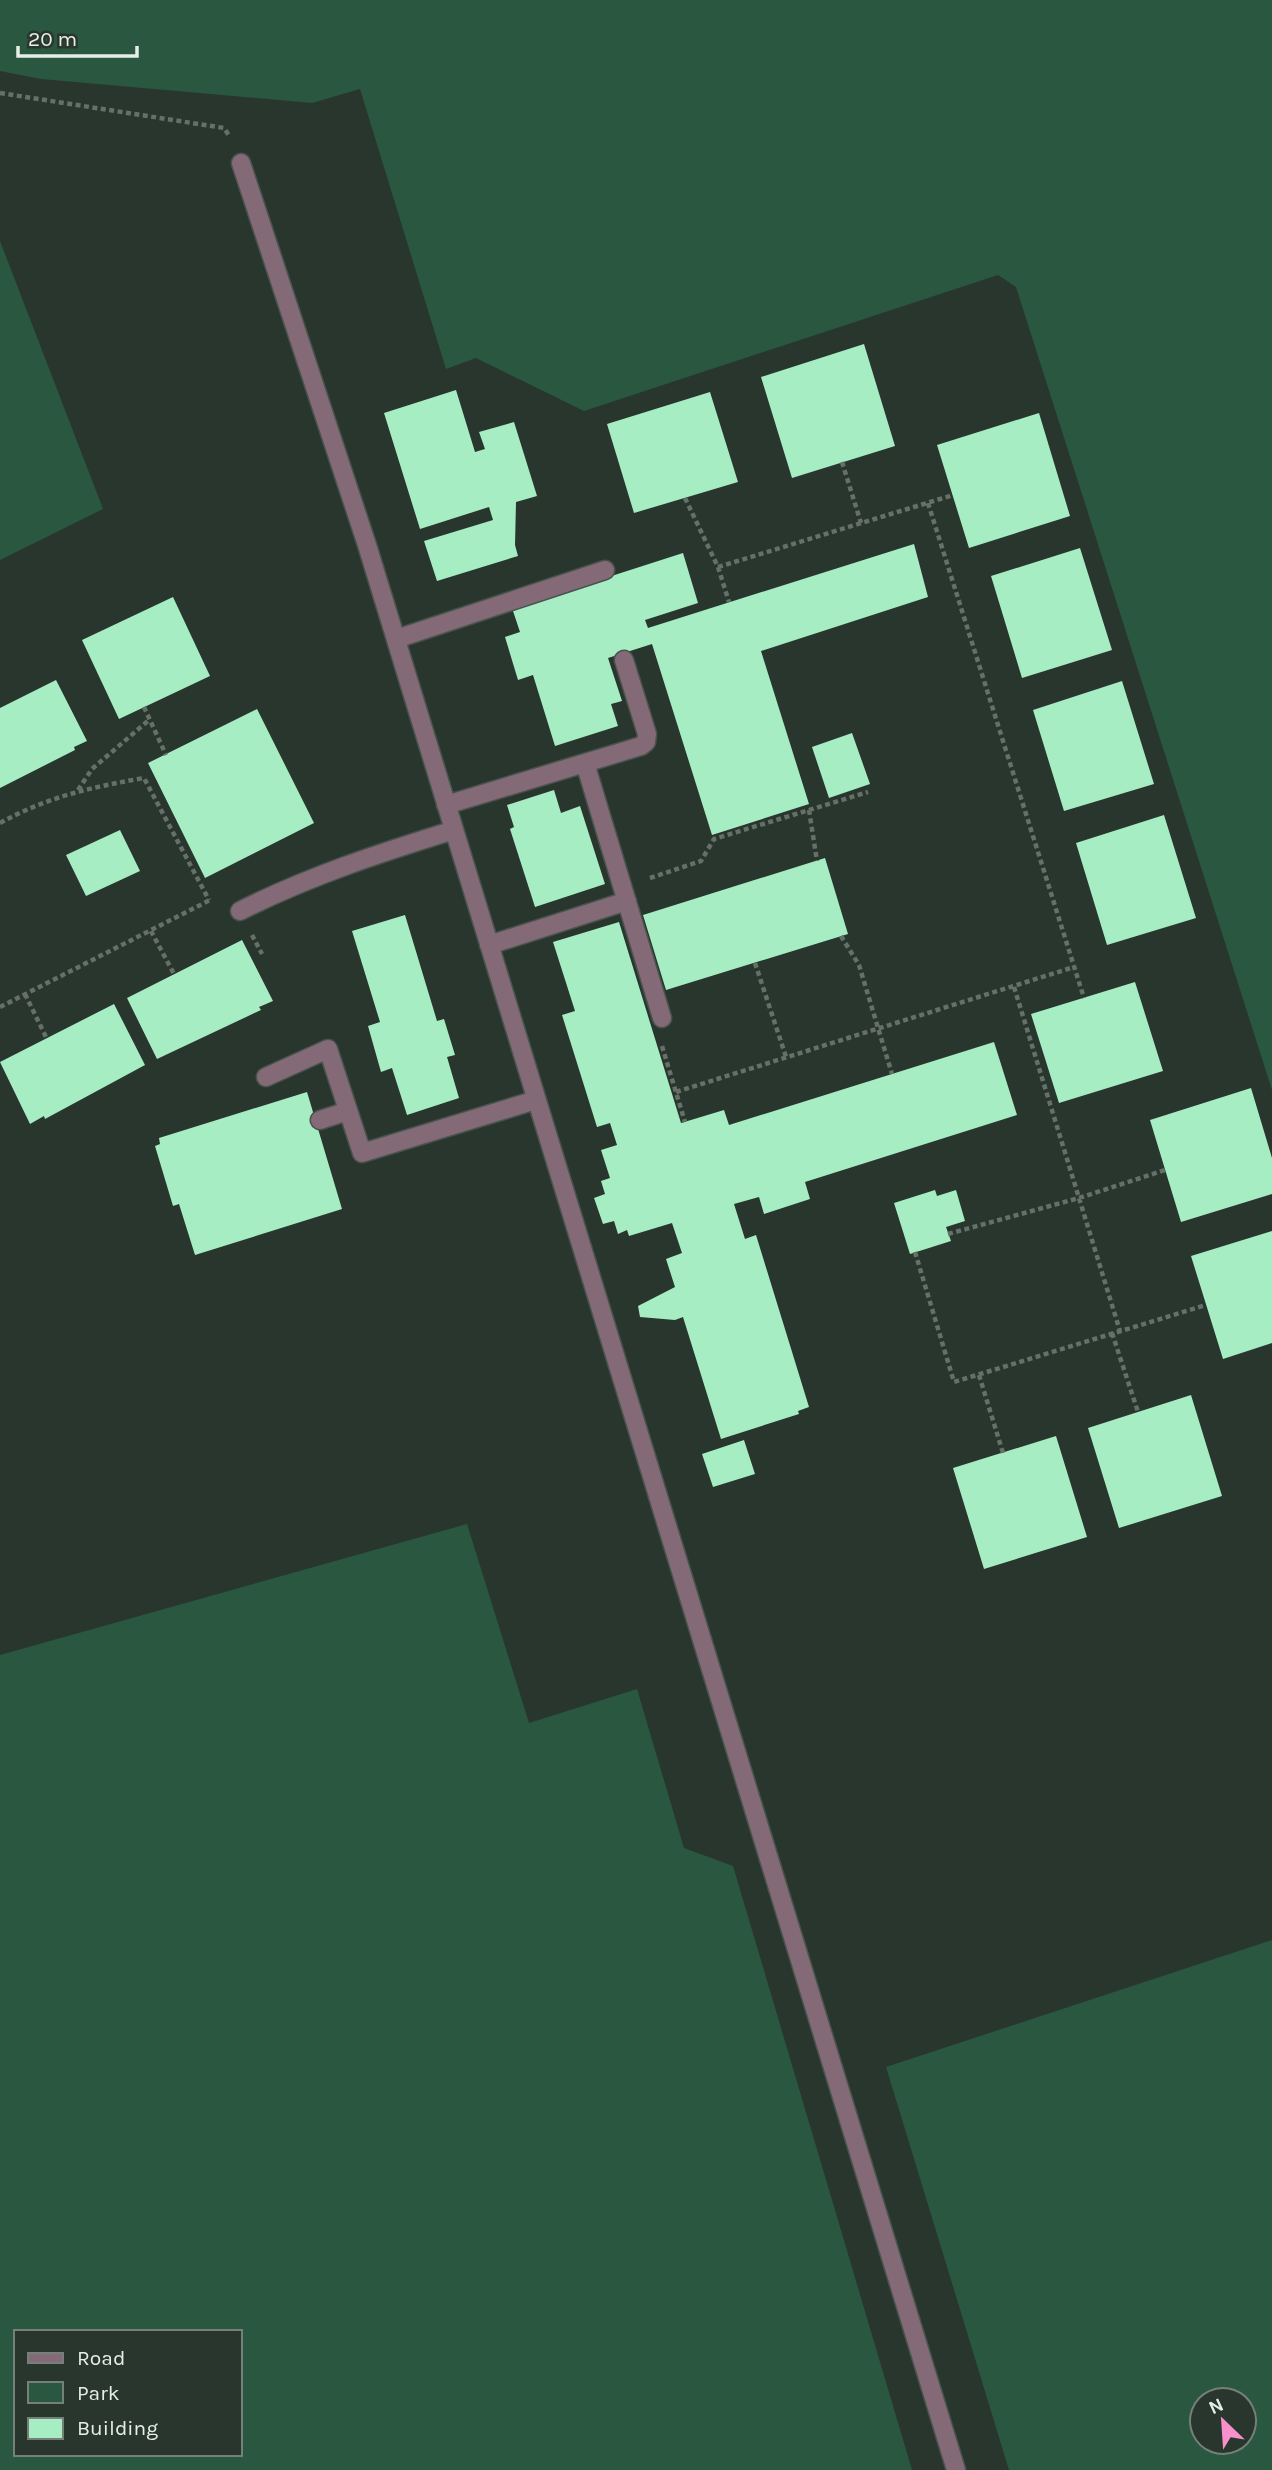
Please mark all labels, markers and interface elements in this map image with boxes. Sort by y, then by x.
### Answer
scale bar [18,14,136,58]
text: 20 m [28,27,77,51]
legend [14,2330,242,2456]
text: Road [77,2346,125,2370]
text: Park [77,2381,120,2405]
north arrow [1188,2386,1258,2456]
text: N [1205,2394,1227,2419]
text: Building [77,2416,158,2440]

